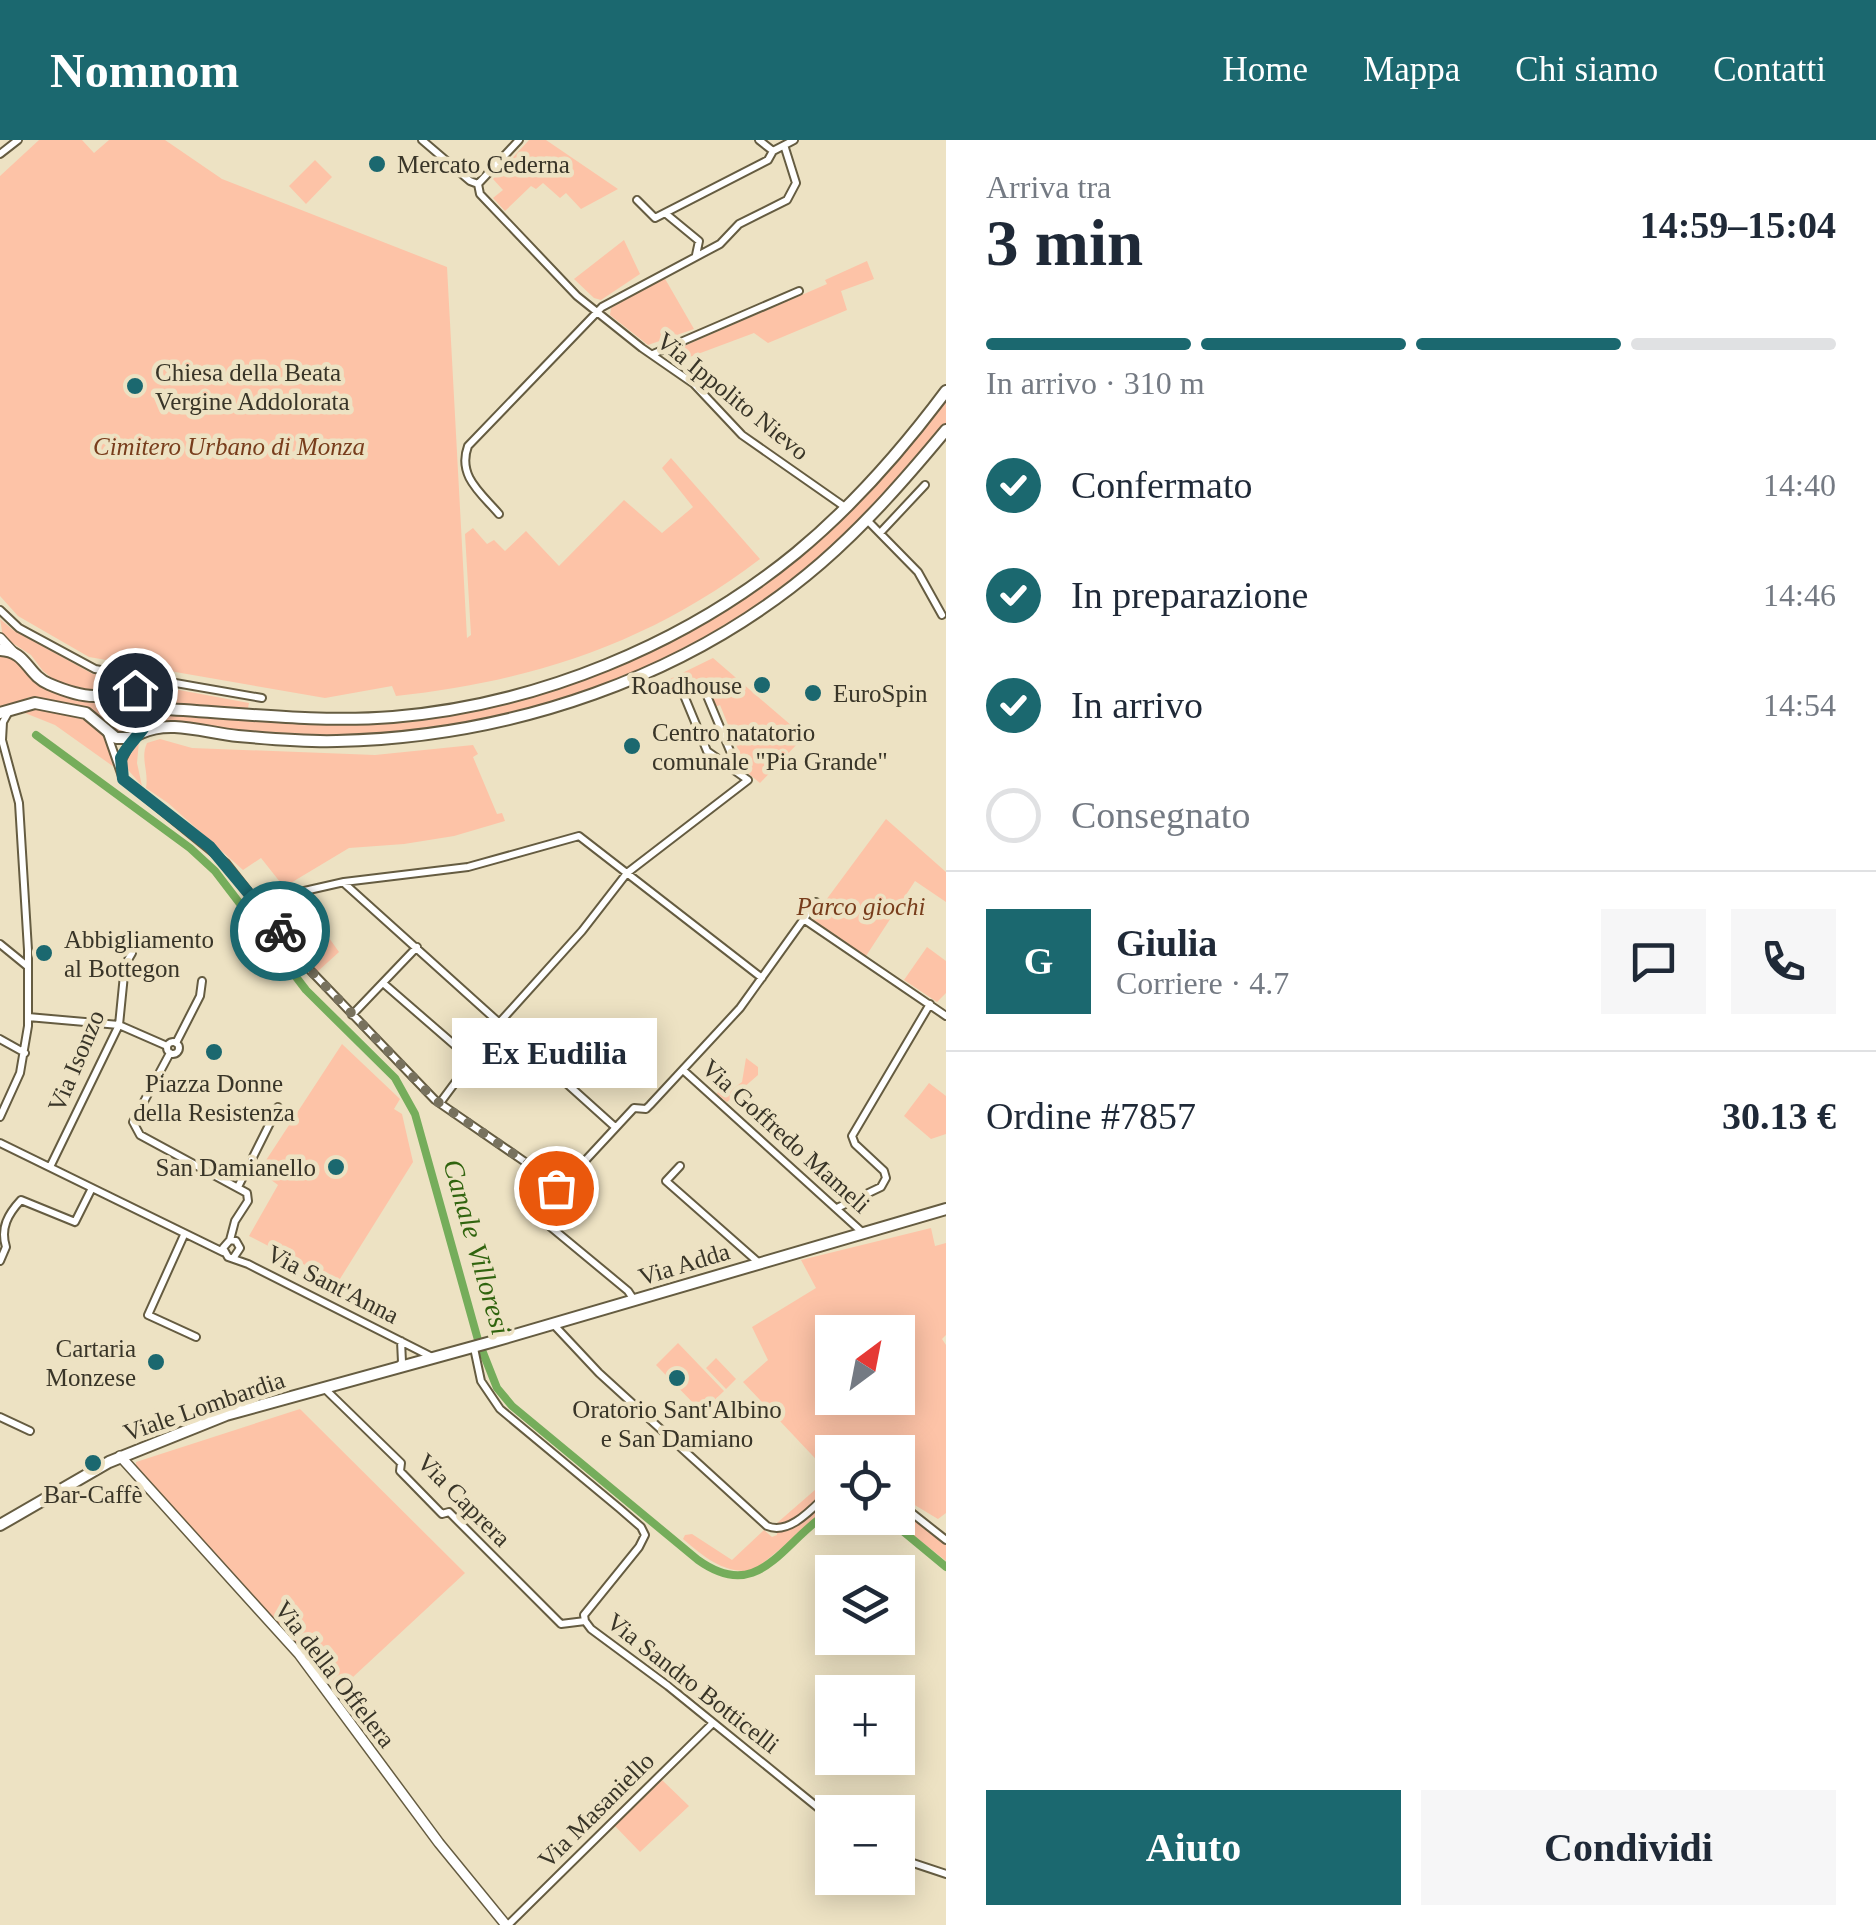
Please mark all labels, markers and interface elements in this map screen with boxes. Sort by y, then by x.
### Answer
text: Nomnom [50,44,239,97]
text: Home [1223,50,1308,89]
text: Mappa [1363,50,1460,89]
text: Chi siamo [1515,50,1658,89]
text: Contatti [1713,50,1826,89]
place label: Mercato Cederna [397,151,570,178]
marker: Mercato Cederna [366,153,388,175]
text: Arriva tra [986,169,1111,205]
text: 14:59–15:04 [1640,204,1836,246]
text: 3 min [986,207,1143,279]
street label: Via Ippolito Nievo [652,327,814,465]
place label: Chiesa della Beata Vergine Addolorata [155,359,350,415]
text: In arrivo · 310 m [986,365,1205,401]
marker: Chiesa della Beata Vergine Addolorata [124,375,146,397]
park label: Cimitero Urbano di Monza [93,433,365,460]
icon: check [986,458,1041,513]
text: Confermato [1071,464,1253,506]
text: 14:40 [1763,467,1836,503]
icon: check [986,568,1041,623]
text: In preparazione [1071,574,1308,616]
text: 14:46 [1763,577,1836,613]
pin [93,648,178,733]
icon: home [108,663,163,718]
place label: Roadhouse [631,672,742,699]
marker: Roadhouse [751,674,773,696]
icon: check [986,678,1041,733]
place label: EuroSpin [833,680,928,707]
marker: EuroSpin [802,682,824,704]
text: In arrivo [1071,684,1203,726]
text: 14:54 [1763,687,1836,723]
place label: Centro natatorio comunale "Pia Grande" [652,719,888,775]
marker: Centro natatorio comunale "Pia Grande" [621,735,643,757]
text: Consegnato [1071,794,1250,836]
courier [230,881,330,981]
park label: Parco giochi [796,893,926,920]
icon: bike [253,904,308,959]
button: chat [1601,909,1706,1014]
button: phone [1731,909,1836,1014]
text: Giulia [1116,922,1217,964]
place label: Abbigliamento al Bottegon [64,926,214,982]
text: G [1024,940,1053,982]
marker: Abbigliamento al Bottegon [33,942,55,964]
text: Corriere · 4.7 [1116,965,1289,1001]
street label: Via Isonzo [43,1006,109,1116]
callout: Ex Eudilia [454,1018,658,1088]
text: Ex Eudilia [482,1035,627,1071]
marker: Piazza Donne della Resistenza [203,1041,225,1063]
street label: Via Goffredo Mameli [697,1054,875,1218]
place label: Piazza Donne della Resistenza [133,1070,295,1126]
text: Ordine #7857 [986,1095,1196,1137]
text: 30.13 € [1722,1095,1836,1137]
pin [514,1146,599,1231]
place label: San Damianello [156,1154,316,1181]
marker: San Damianello [325,1156,347,1178]
water label: Canale Villoresi [437,1156,517,1338]
icon: bag [529,1161,584,1216]
street label: Via Adda [635,1237,733,1291]
street label: Via Sant'Anna [263,1239,403,1329]
north arrow [815,1315,915,1415]
map controls [815,1315,915,1895]
place label: Cartaria Monzese [46,1335,136,1391]
marker: Cartaria Monzese [145,1351,167,1373]
street label: Viale Lombardia [120,1366,288,1446]
marker: Oratorio Sant'Albino e San Damiano [666,1367,688,1389]
place label: Oratorio Sant'Albino e San Damiano [572,1396,782,1452]
button: locate [815,1435,915,1535]
street label: Via Caprera [412,1448,516,1552]
marker: Bar-Caffè [82,1452,104,1474]
place label: Bar-Caffè [44,1481,143,1508]
button: layers [815,1555,915,1655]
street label: Via della Offelera [269,1595,401,1753]
street label: Via Sandro Botticelli [602,1607,784,1759]
button: + [815,1675,915,1775]
street label: Via Masaniello [533,1747,659,1873]
button: Aiuto [986,1790,1401,1905]
button: Condividi [1421,1790,1836,1905]
button: − [815,1795,915,1895]

